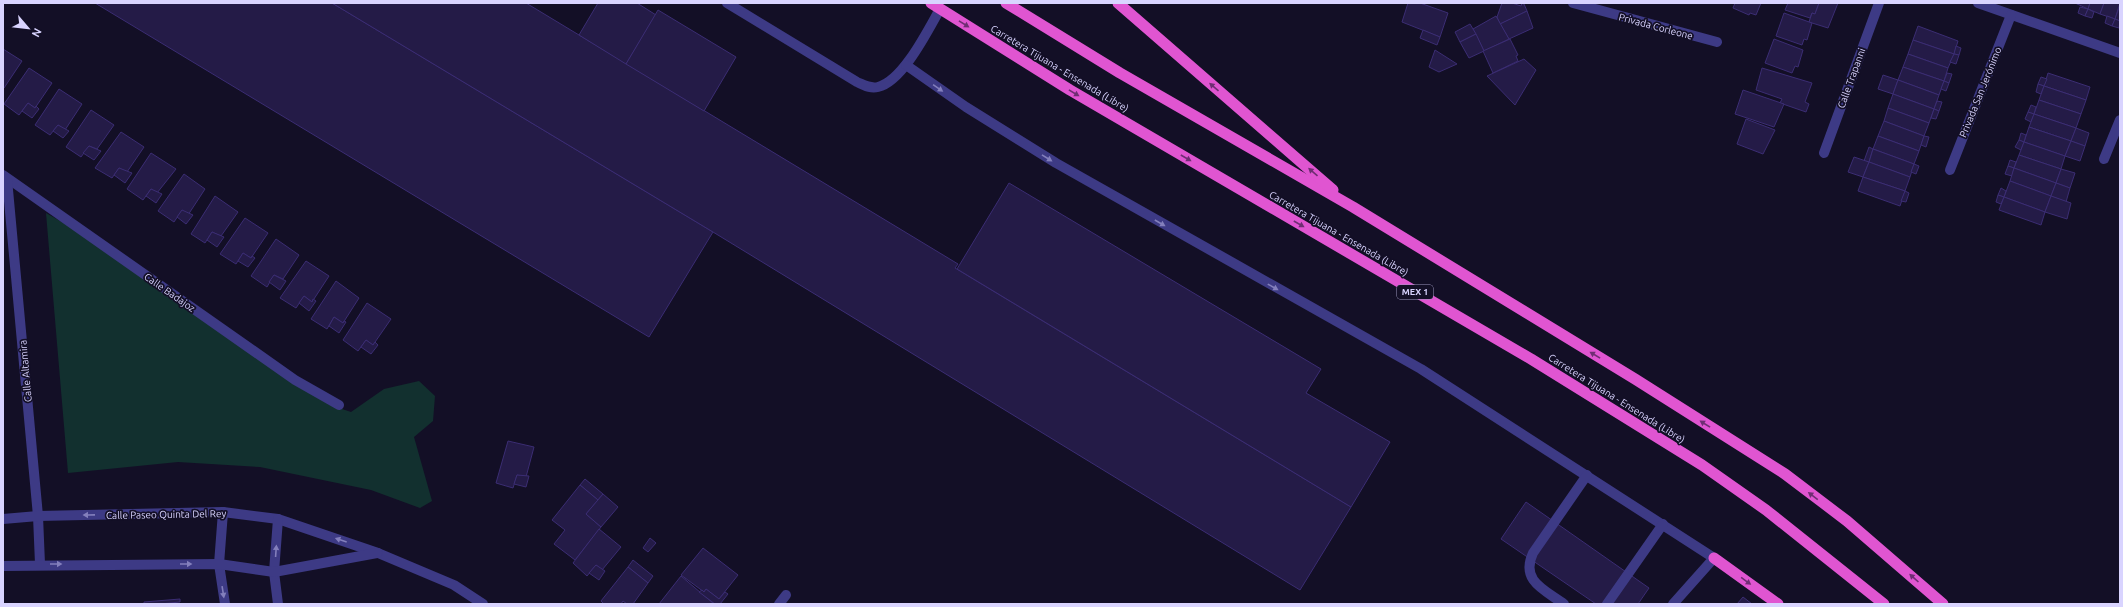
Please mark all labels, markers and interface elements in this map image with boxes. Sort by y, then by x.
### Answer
north arrow [8,8,48,48]
street label: Privada Corleone [1618,11,1694,42]
one-way arrow [958,20,970,27]
street label: Carretera Tijuana - Ensenada (Libre) [989,23,1131,114]
text: N [30,26,44,39]
street label: Privada San Jerónimo [1957,45,2004,139]
street label: Calle Trapanni [1835,47,1867,110]
one-way arrow [1209,83,1220,92]
one-way arrow [933,84,944,92]
one-way arrow [1068,89,1080,96]
one-way arrow [1041,155,1053,162]
one-way arrow [1181,155,1192,162]
one-way arrow [1307,168,1318,177]
street label: Carretera Tijuana - Ensenada (Libre) [1267,189,1410,278]
one-way arrow [1154,220,1166,227]
one-way arrow [1293,220,1305,227]
street label: Calle Badajoz [142,271,198,314]
one-way arrow [1268,283,1279,290]
road number: MEX 1 [1397,285,1433,299]
street label: Calle Altamira [17,339,34,403]
street label: Carretera Tijuana - Ensenada (Libre) [1546,352,1687,445]
one-way arrow [1589,352,1601,359]
one-way arrow [1699,420,1711,427]
one-way arrow [1808,491,1819,500]
street label: Calle Paseo Quinta Del Rey [106,508,226,521]
one-way arrow [83,511,95,518]
one-way arrow [335,537,347,543]
one-way arrow [272,545,279,557]
one-way arrow [50,561,63,567]
one-way arrow [180,561,193,567]
one-way arrow [1909,573,1919,583]
one-way arrow [1740,577,1751,585]
one-way arrow [220,586,226,598]

